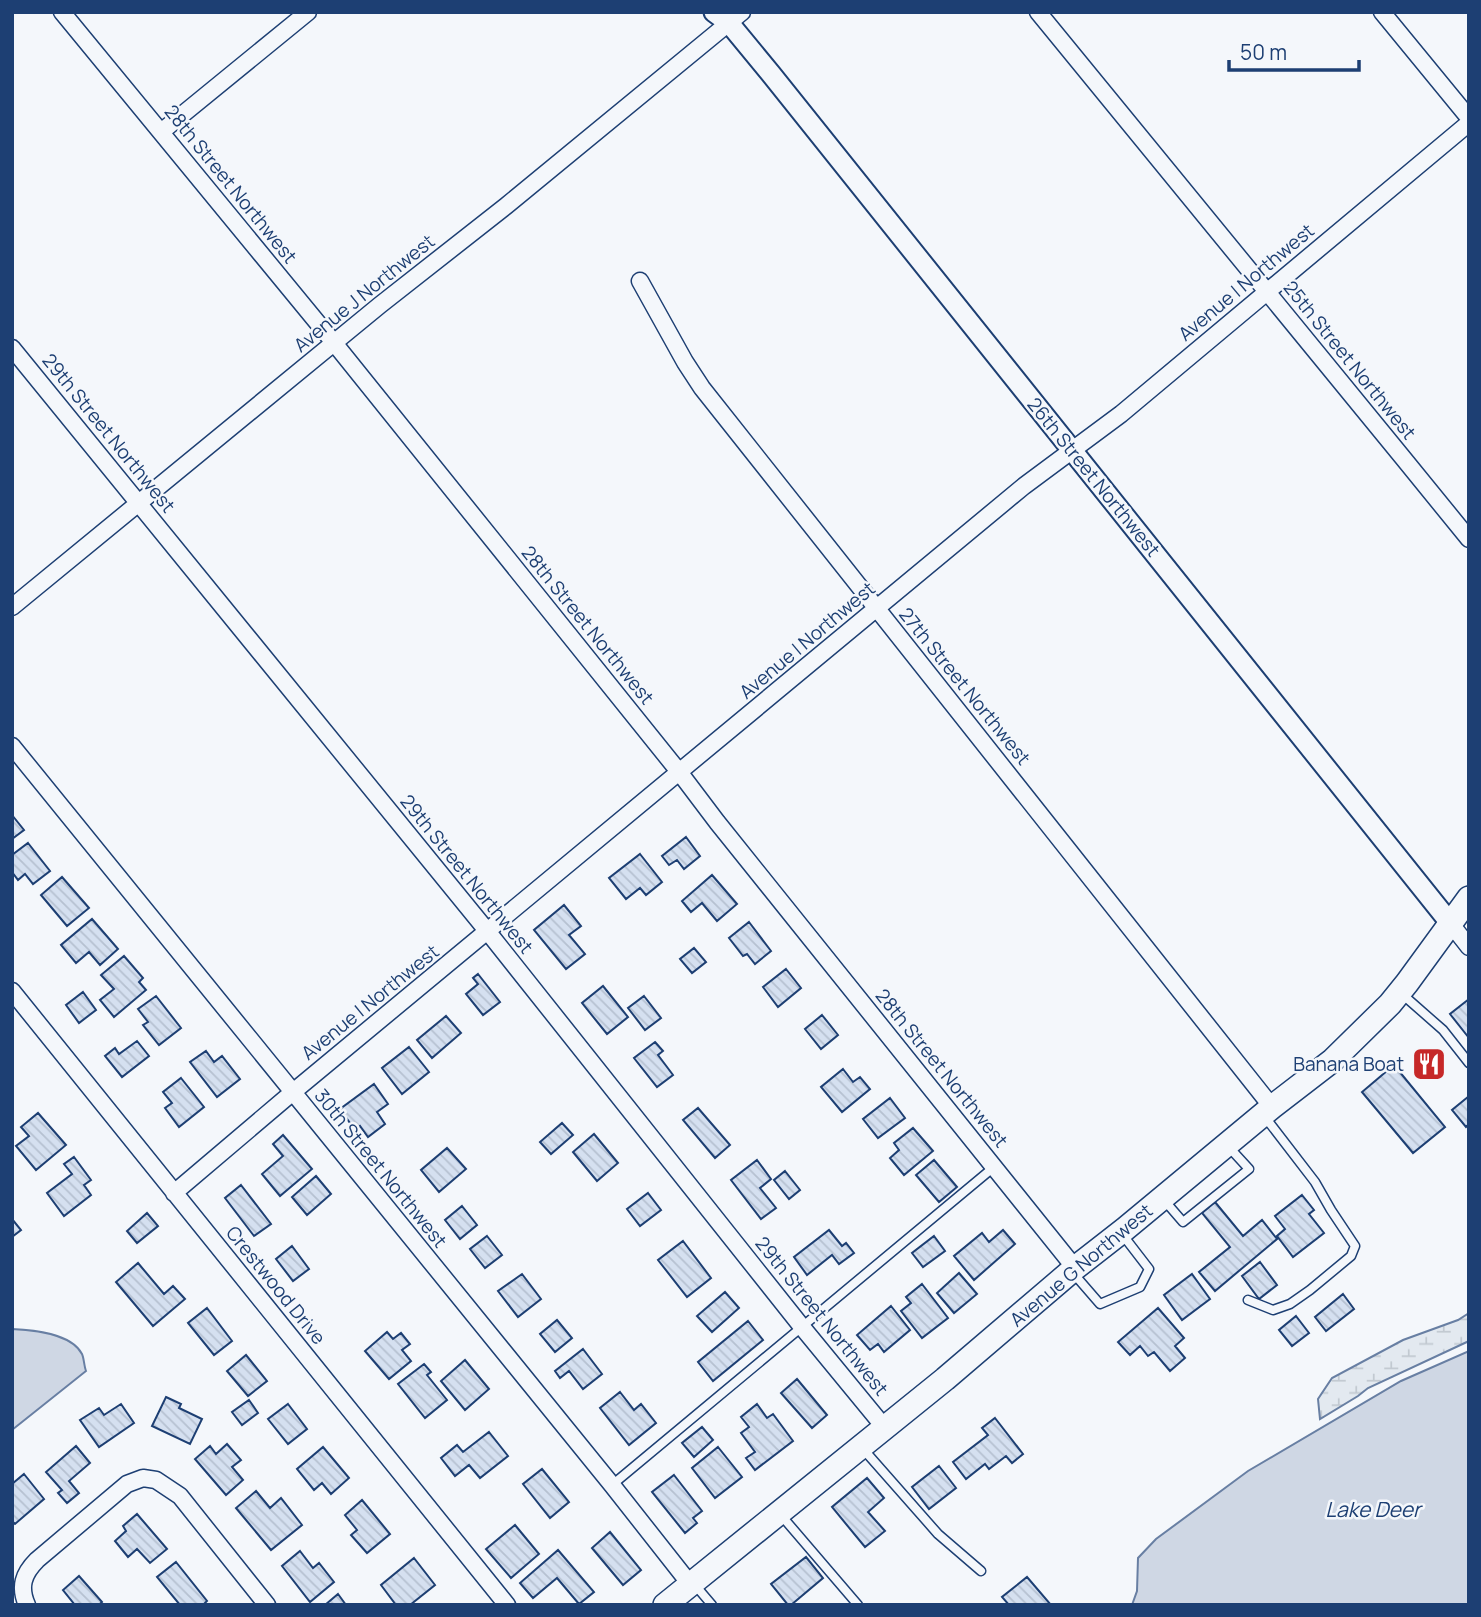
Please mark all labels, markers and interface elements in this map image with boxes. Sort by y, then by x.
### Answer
scale bar [1229,28,1358,72]
text: 50 m [1240,38,1287,66]
street label: 28th Street Northwest [159,99,303,269]
street label: Avenue I Northwest [1173,217,1319,347]
street label: Avenue J Northwest [288,228,440,358]
street label: 25th Street Northwest [1278,275,1422,445]
street label: 29th Street Northwest [37,348,181,518]
street label: 26th Street Northwest [1022,392,1166,562]
street label: 28th Street Northwest [516,540,660,710]
street label: Avenue I Northwest [734,575,880,705]
street label: 27th Street Northwest [893,602,1037,770]
street label: 29th Street Northwest [395,789,539,959]
street label: Avenue I Northwest [296,938,444,1066]
street label: 28th Street Northwest [870,983,1014,1153]
restaurant icon: Banana Boat [1410,1045,1448,1083]
place label: Banana Boat [1293,1051,1404,1077]
street label: 30th Street Northwest [309,1083,453,1253]
street label: Avenue G Northwest [1004,1198,1158,1332]
street label: Crestwood Drive [220,1220,332,1350]
street label: 29th Street Northwest [750,1231,894,1401]
water label: Lake Deer [1325,1495,1423,1523]

